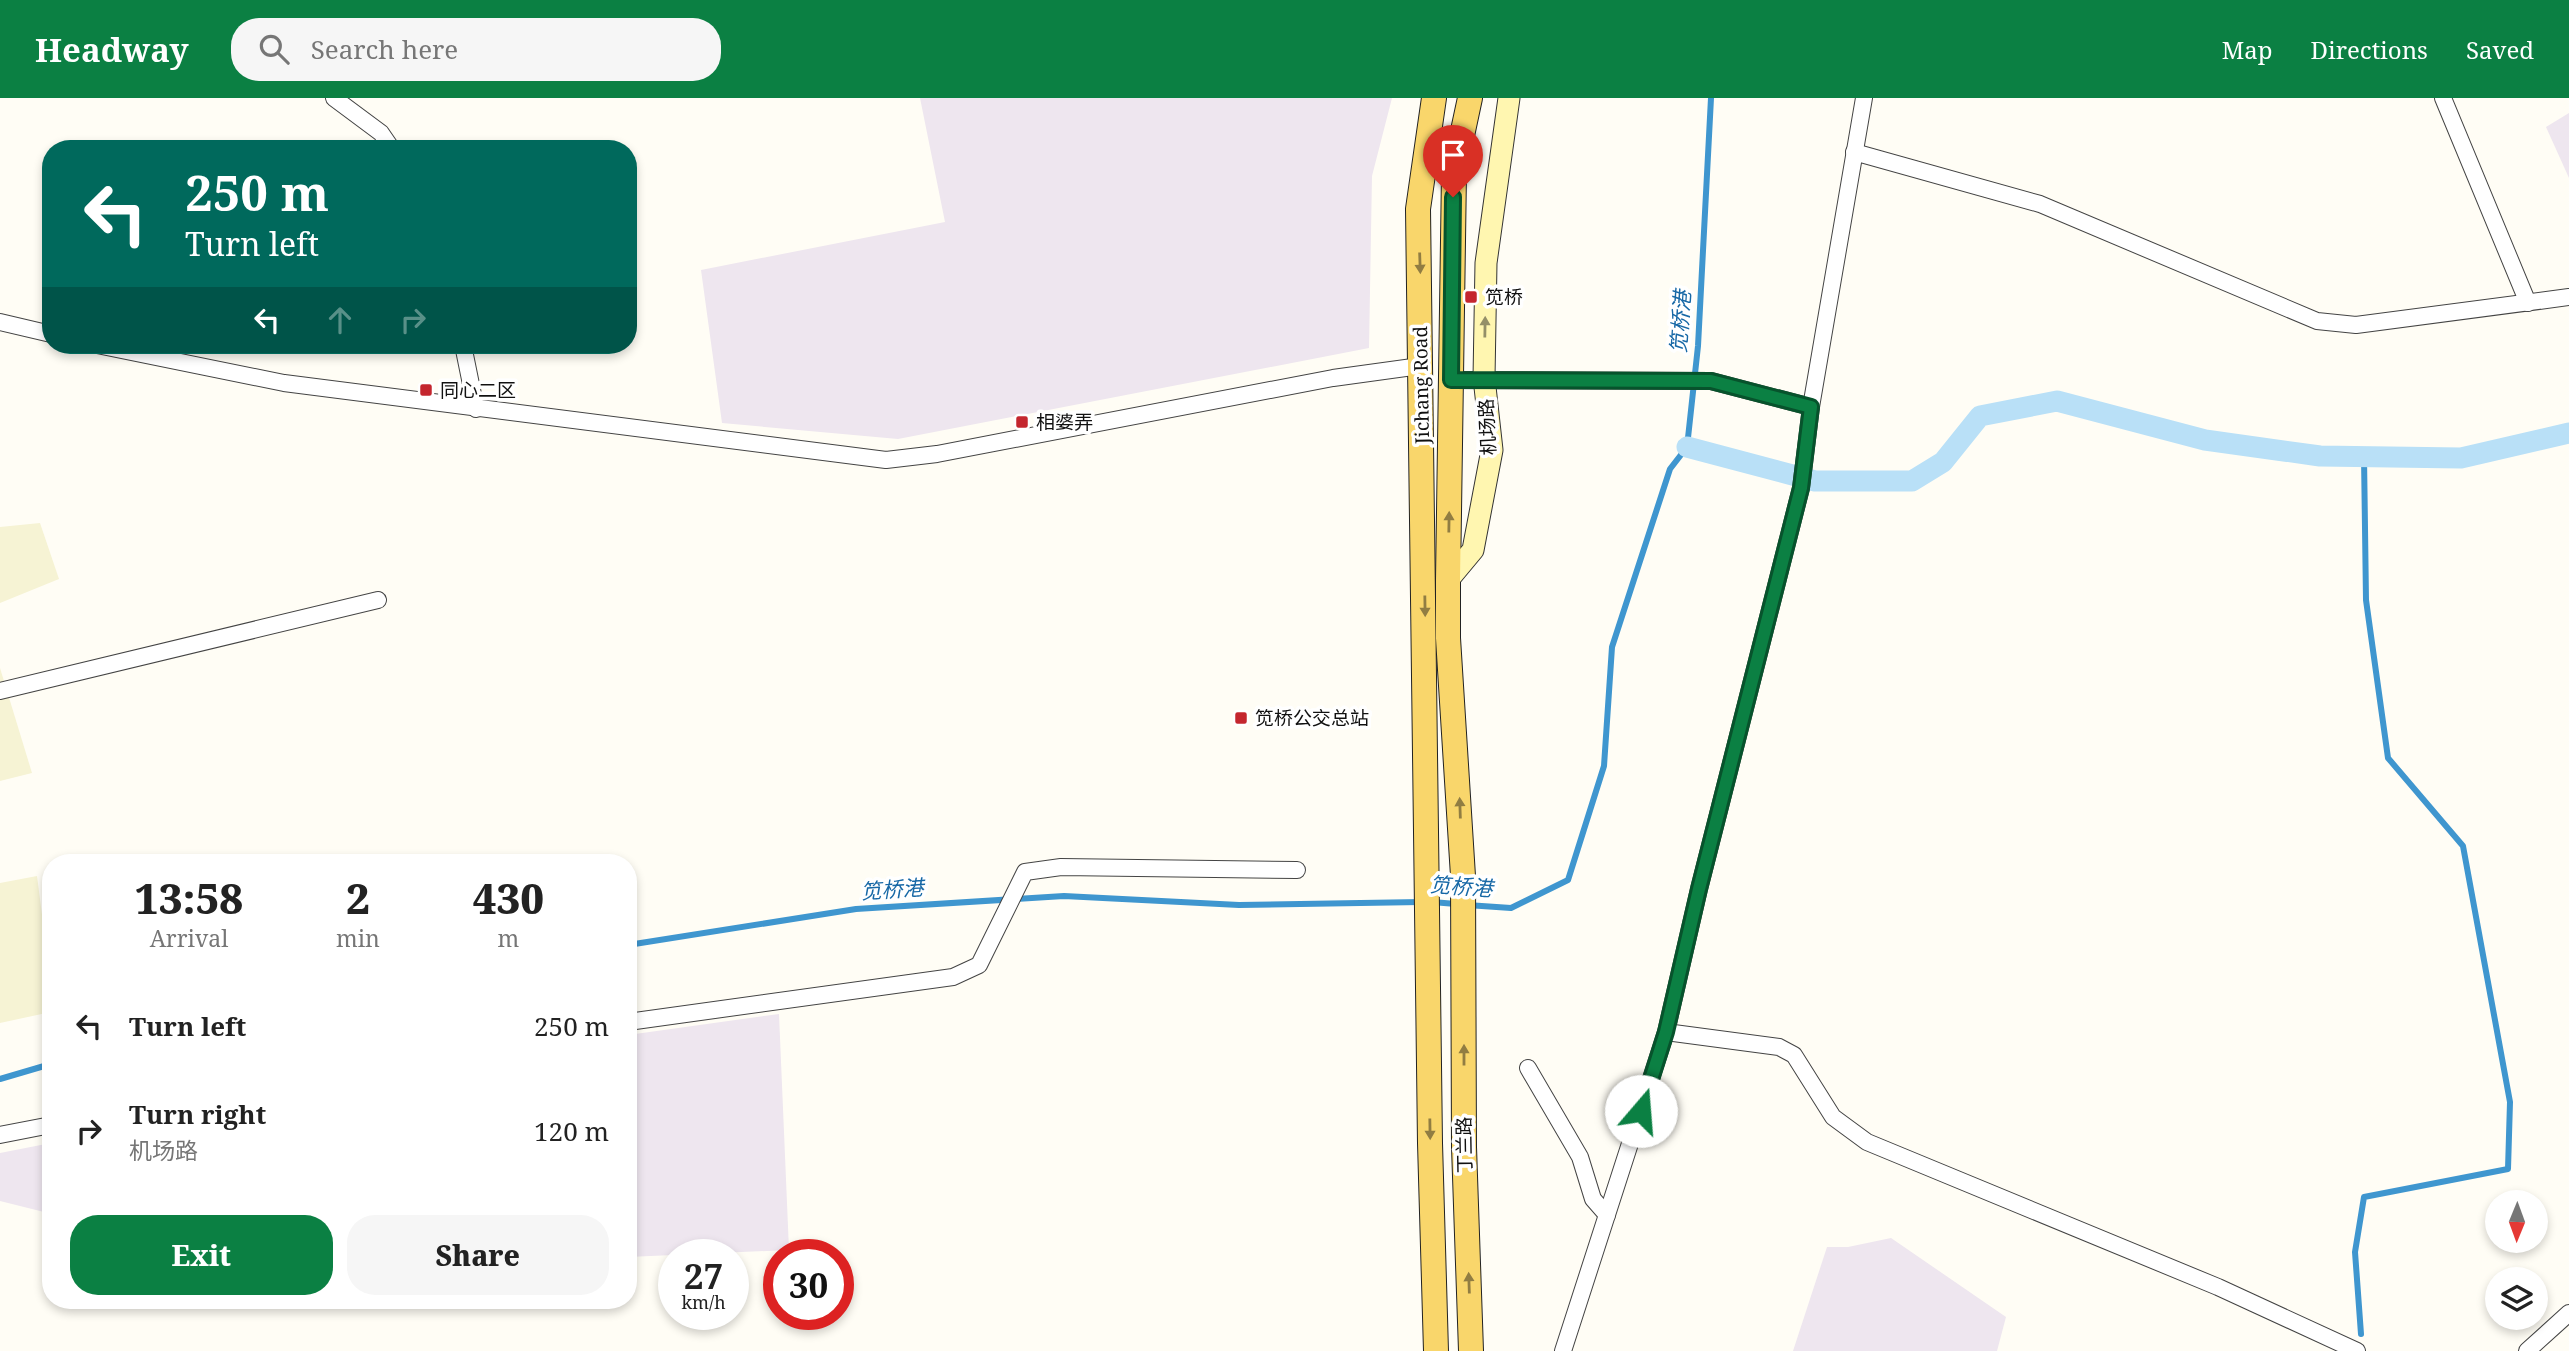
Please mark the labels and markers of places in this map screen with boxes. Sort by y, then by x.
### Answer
pin [1423,125,1483,197]
place label: 笕桥 [1485,284,1523,310]
marker: 笕桥 [1463,289,1479,305]
place label: 同心二区 [440,377,516,403]
marker: 同心二区 [418,382,434,398]
place label: 相婆弄 [1036,409,1093,435]
marker: 相婆弄 [1014,414,1030,430]
place label: 笕桥公交总站 [1255,705,1369,731]
marker: 笕桥公交总站 [1233,710,1249,726]

